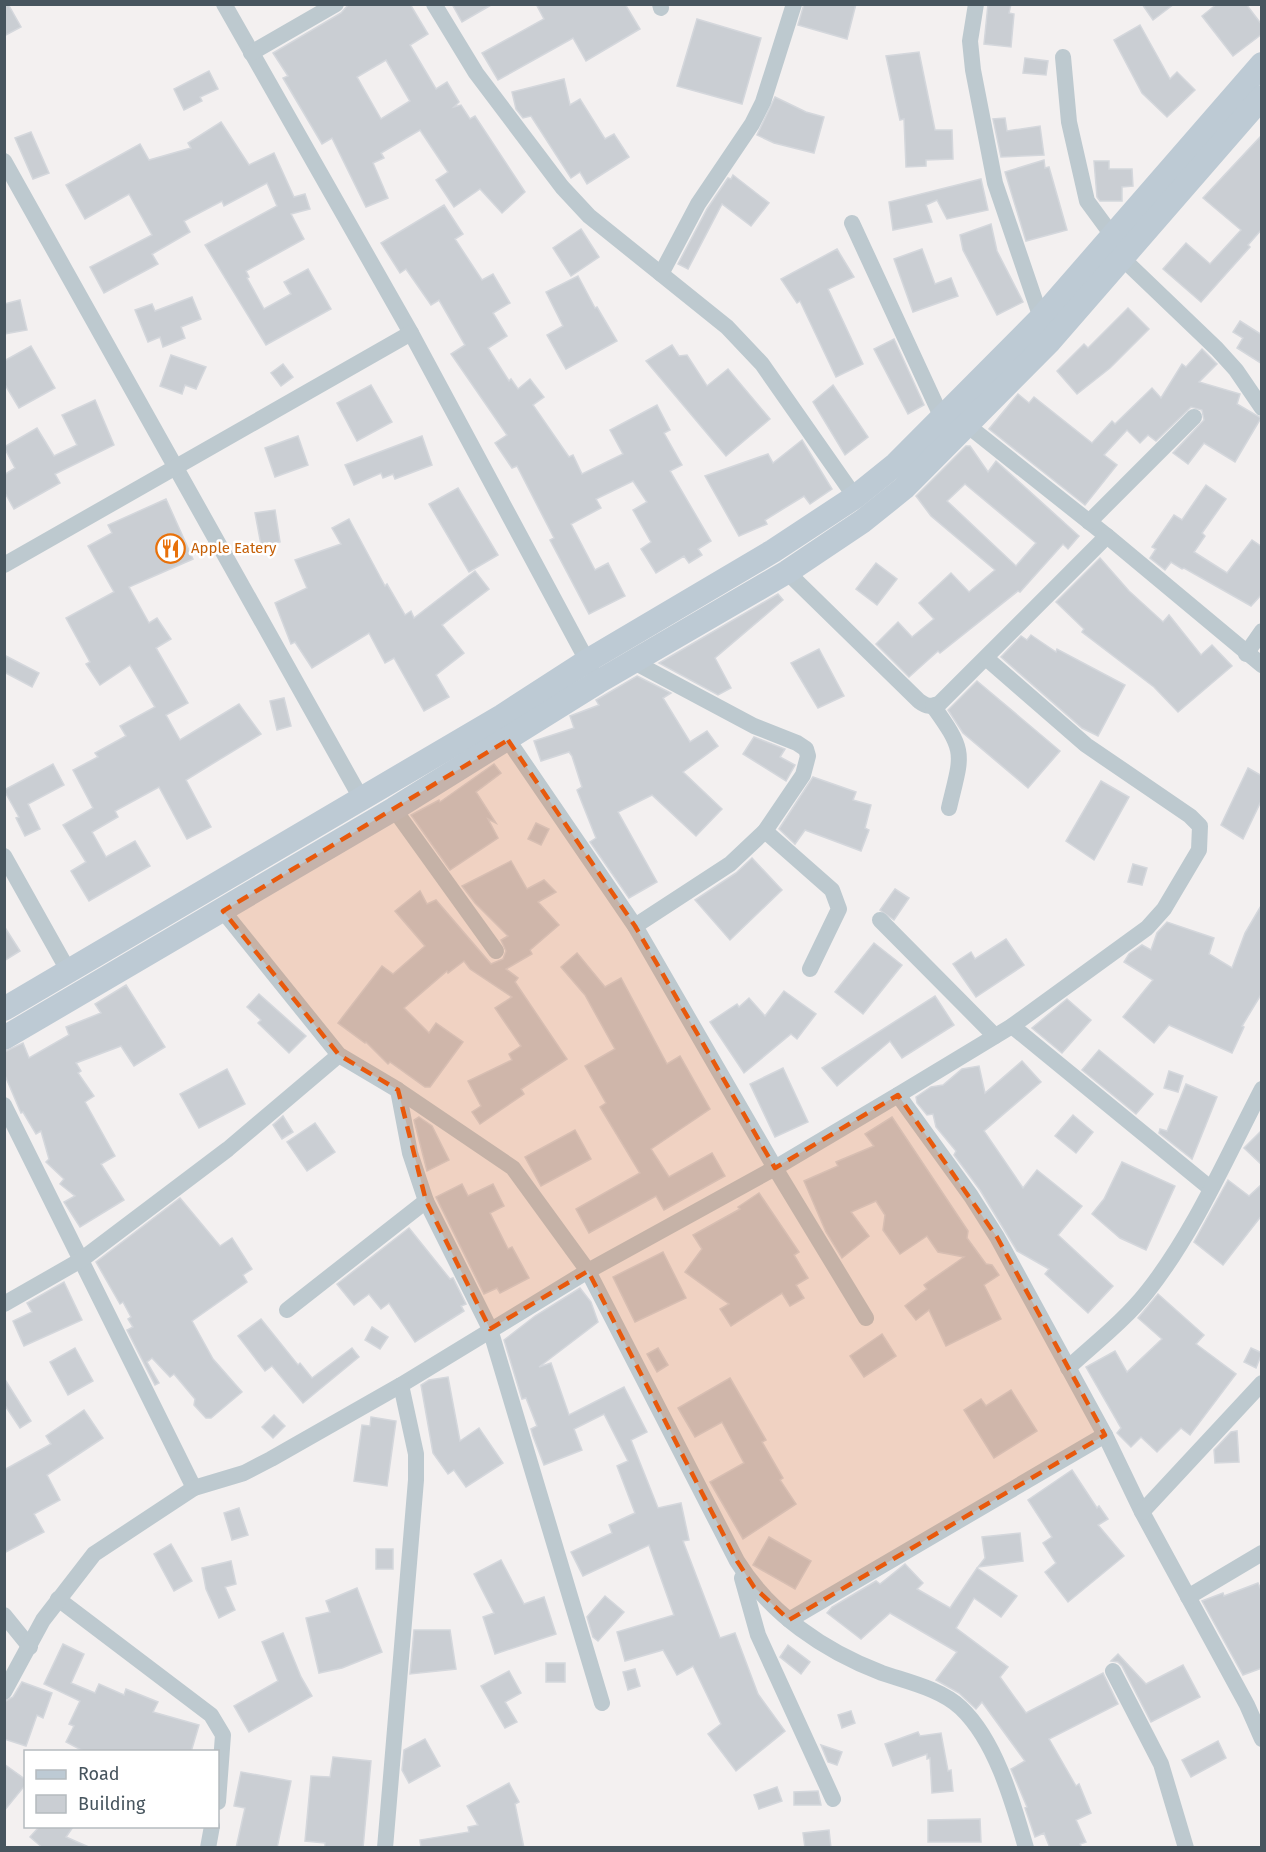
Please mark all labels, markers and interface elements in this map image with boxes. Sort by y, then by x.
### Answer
restaurant icon: Apple Eatery [154,532,186,564]
place label: Apple Eatery [191,539,277,557]
legend [24,1750,219,1828]
text: Road [78,1763,120,1785]
text: Building [78,1793,146,1815]

